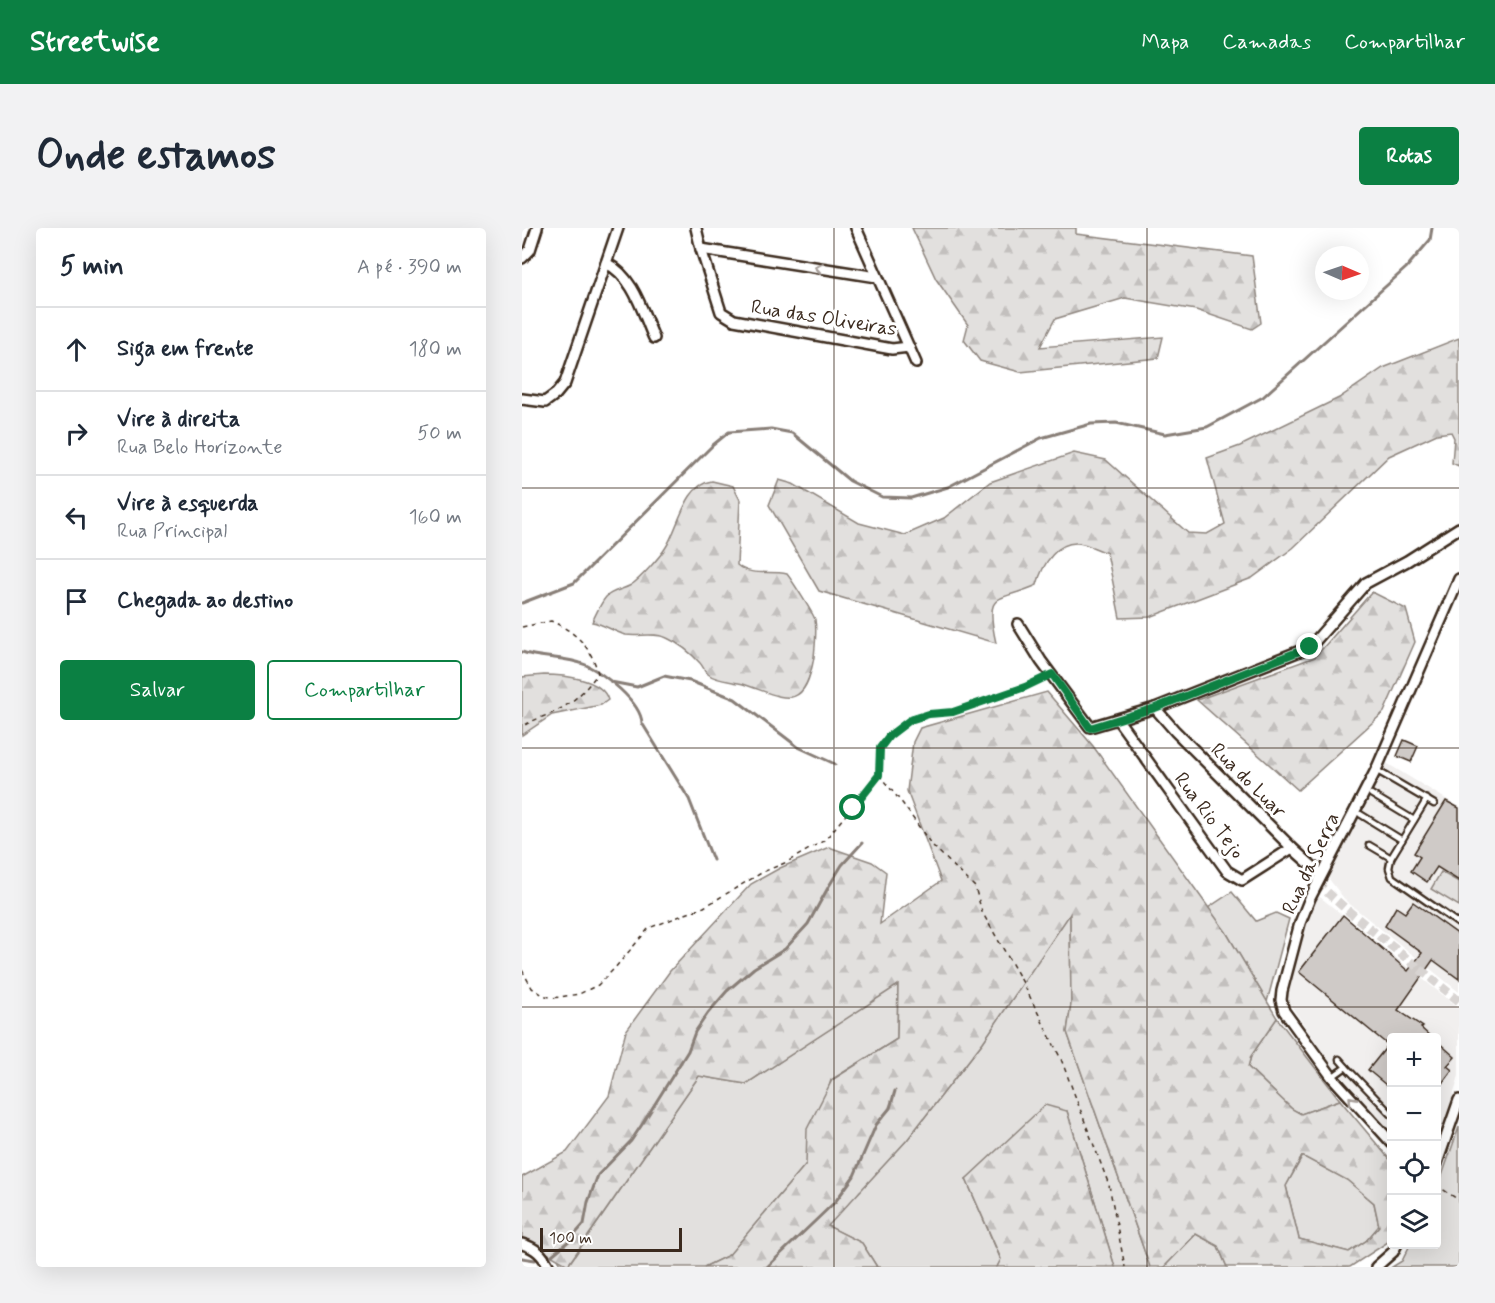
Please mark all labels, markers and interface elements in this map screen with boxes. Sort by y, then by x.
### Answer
text: Streetwise [30,24,160,61]
text: Mapa [1141,28,1189,56]
text: Camadas [1222,28,1311,56]
text: Compartilhar [1344,28,1465,56]
button: Rotas [1359,127,1459,185]
text: Onde estamos [36,129,276,184]
north arrow [1315,246,1369,300]
text: 5 min [60,250,124,284]
text: A pé · 390 m [357,254,462,281]
one-way arrow [815,262,825,275]
street label: Rua das Oliveiras [749,294,899,343]
icon: ahead [60,333,93,366]
text: Siga em frente [117,335,254,363]
text: 180 m [409,336,462,363]
text: Vire à direita [117,406,240,434]
icon: right [60,417,93,450]
text: 50 m [417,420,462,447]
text: Rua Belo Horizonte [117,434,283,461]
text: Vire à esquerda [117,490,258,518]
icon: left [60,501,93,534]
text: 160 m [409,504,462,531]
text: Rua Principal [117,518,227,545]
icon: arrive [60,585,93,618]
text: Chegada ao destino [117,587,293,615]
route end [1296,633,1322,659]
button: Salvar [60,660,255,720]
button: Compartilhar [267,660,462,720]
street label: Rua do Luar [1204,737,1292,825]
street label: Rua Rio Tejo [1167,767,1250,865]
route start [839,794,865,820]
street label: Rua da Serra [1276,808,1347,919]
map controls [1387,1033,1441,1249]
button: + [1387,1033,1441,1087]
button: − [1387,1087,1441,1141]
one-way arrow [1348,1096,1359,1107]
button: locate [1387,1141,1441,1195]
button: layers [1387,1195,1441,1249]
scale bar [540,1225,682,1252]
text: 100 m [549,1228,592,1249]

